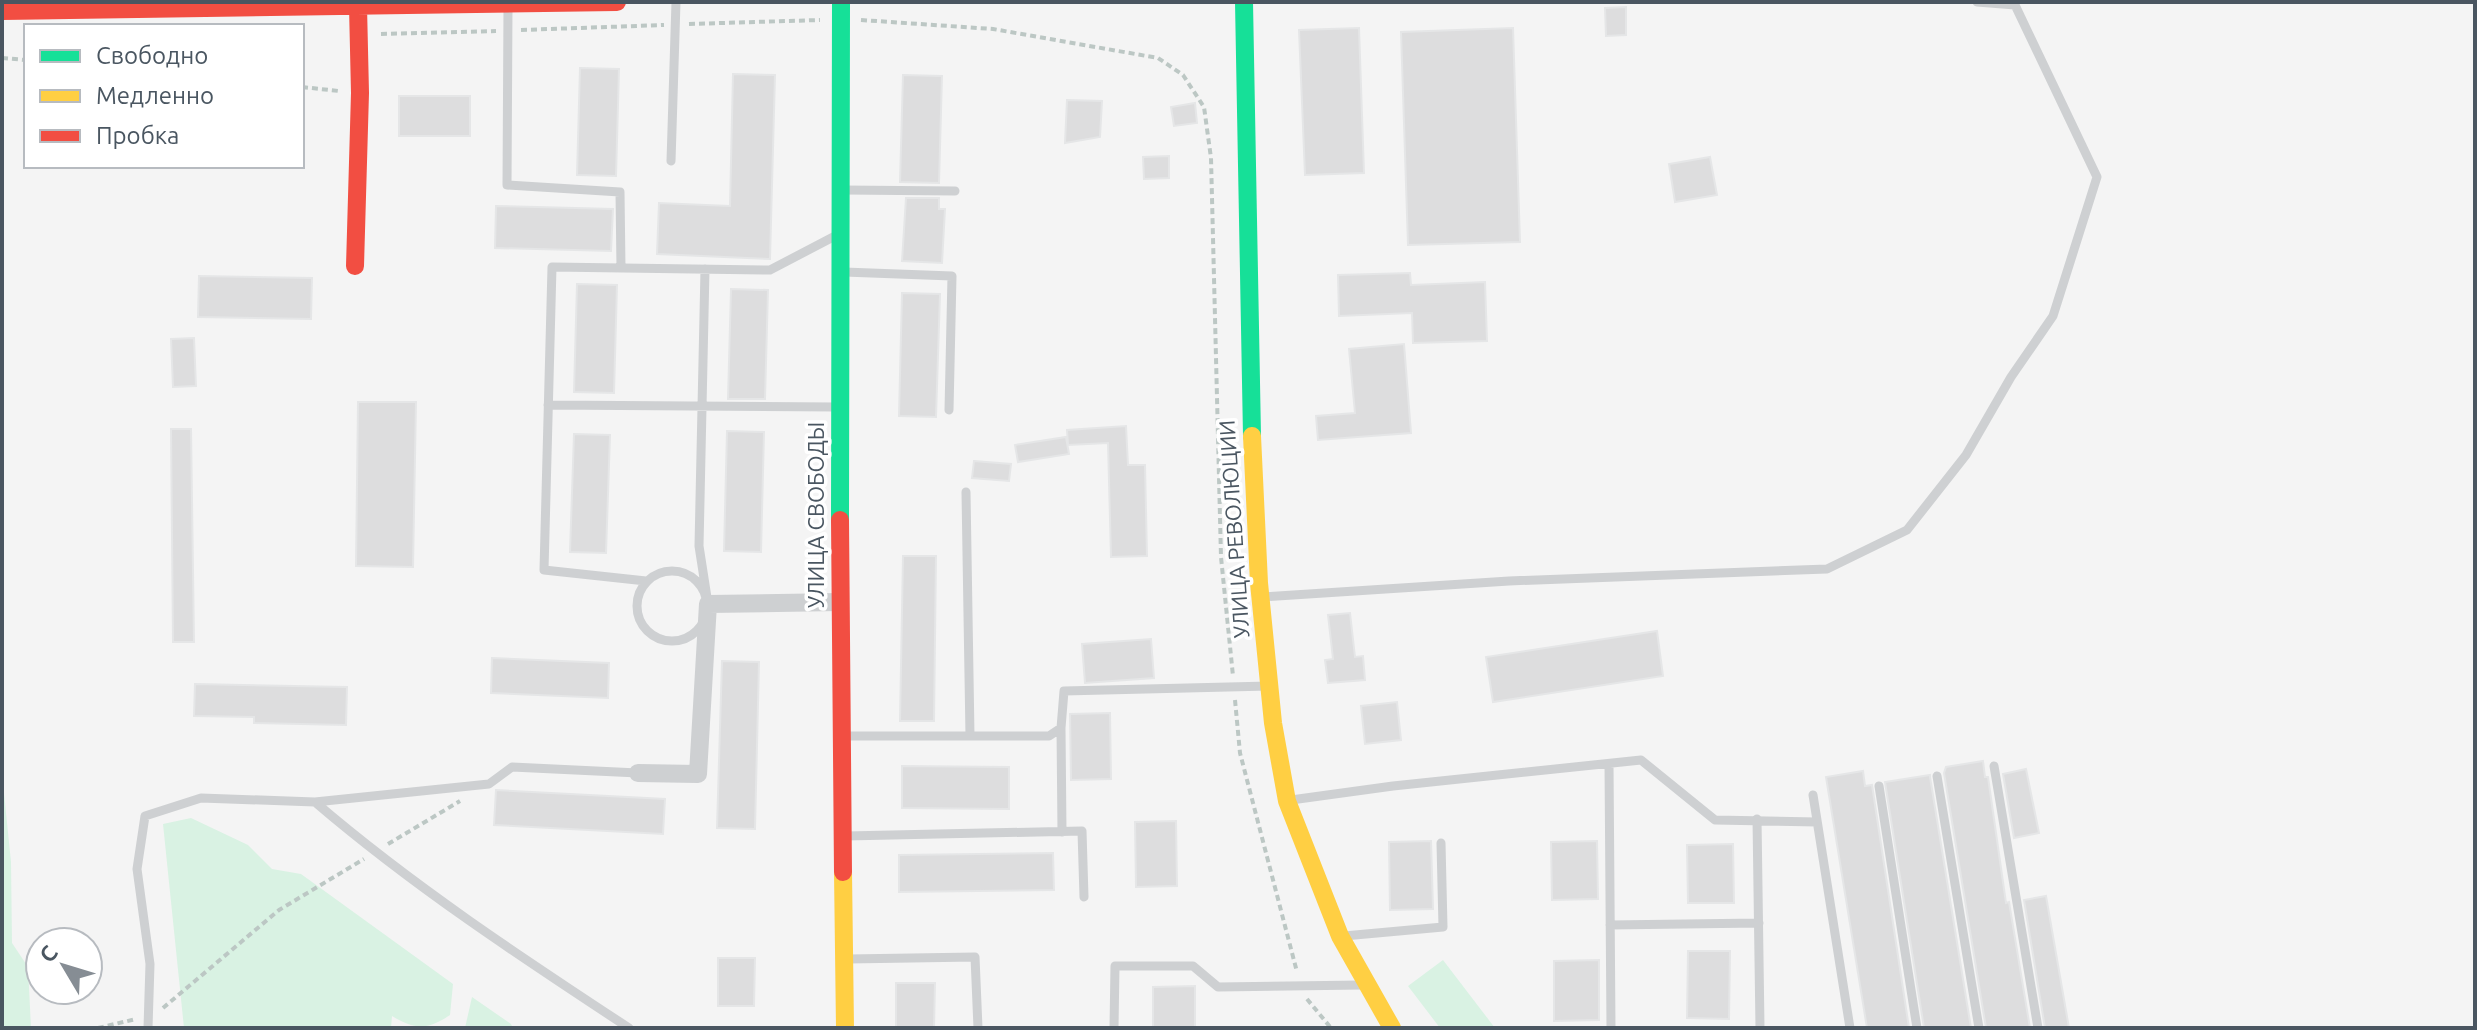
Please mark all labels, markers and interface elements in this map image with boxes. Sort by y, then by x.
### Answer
legend [24,24,304,168]
text: Свободно [96,42,208,69]
text: Медленно [96,82,214,109]
text: Пробка [96,122,179,149]
street label: УЛИЦА РЕВОЛЮЦИИ [1213,419,1254,639]
street label: УЛИЦА СВОБОДЫ [803,422,828,608]
north arrow [24,926,104,1006]
text: С [34,940,62,967]

